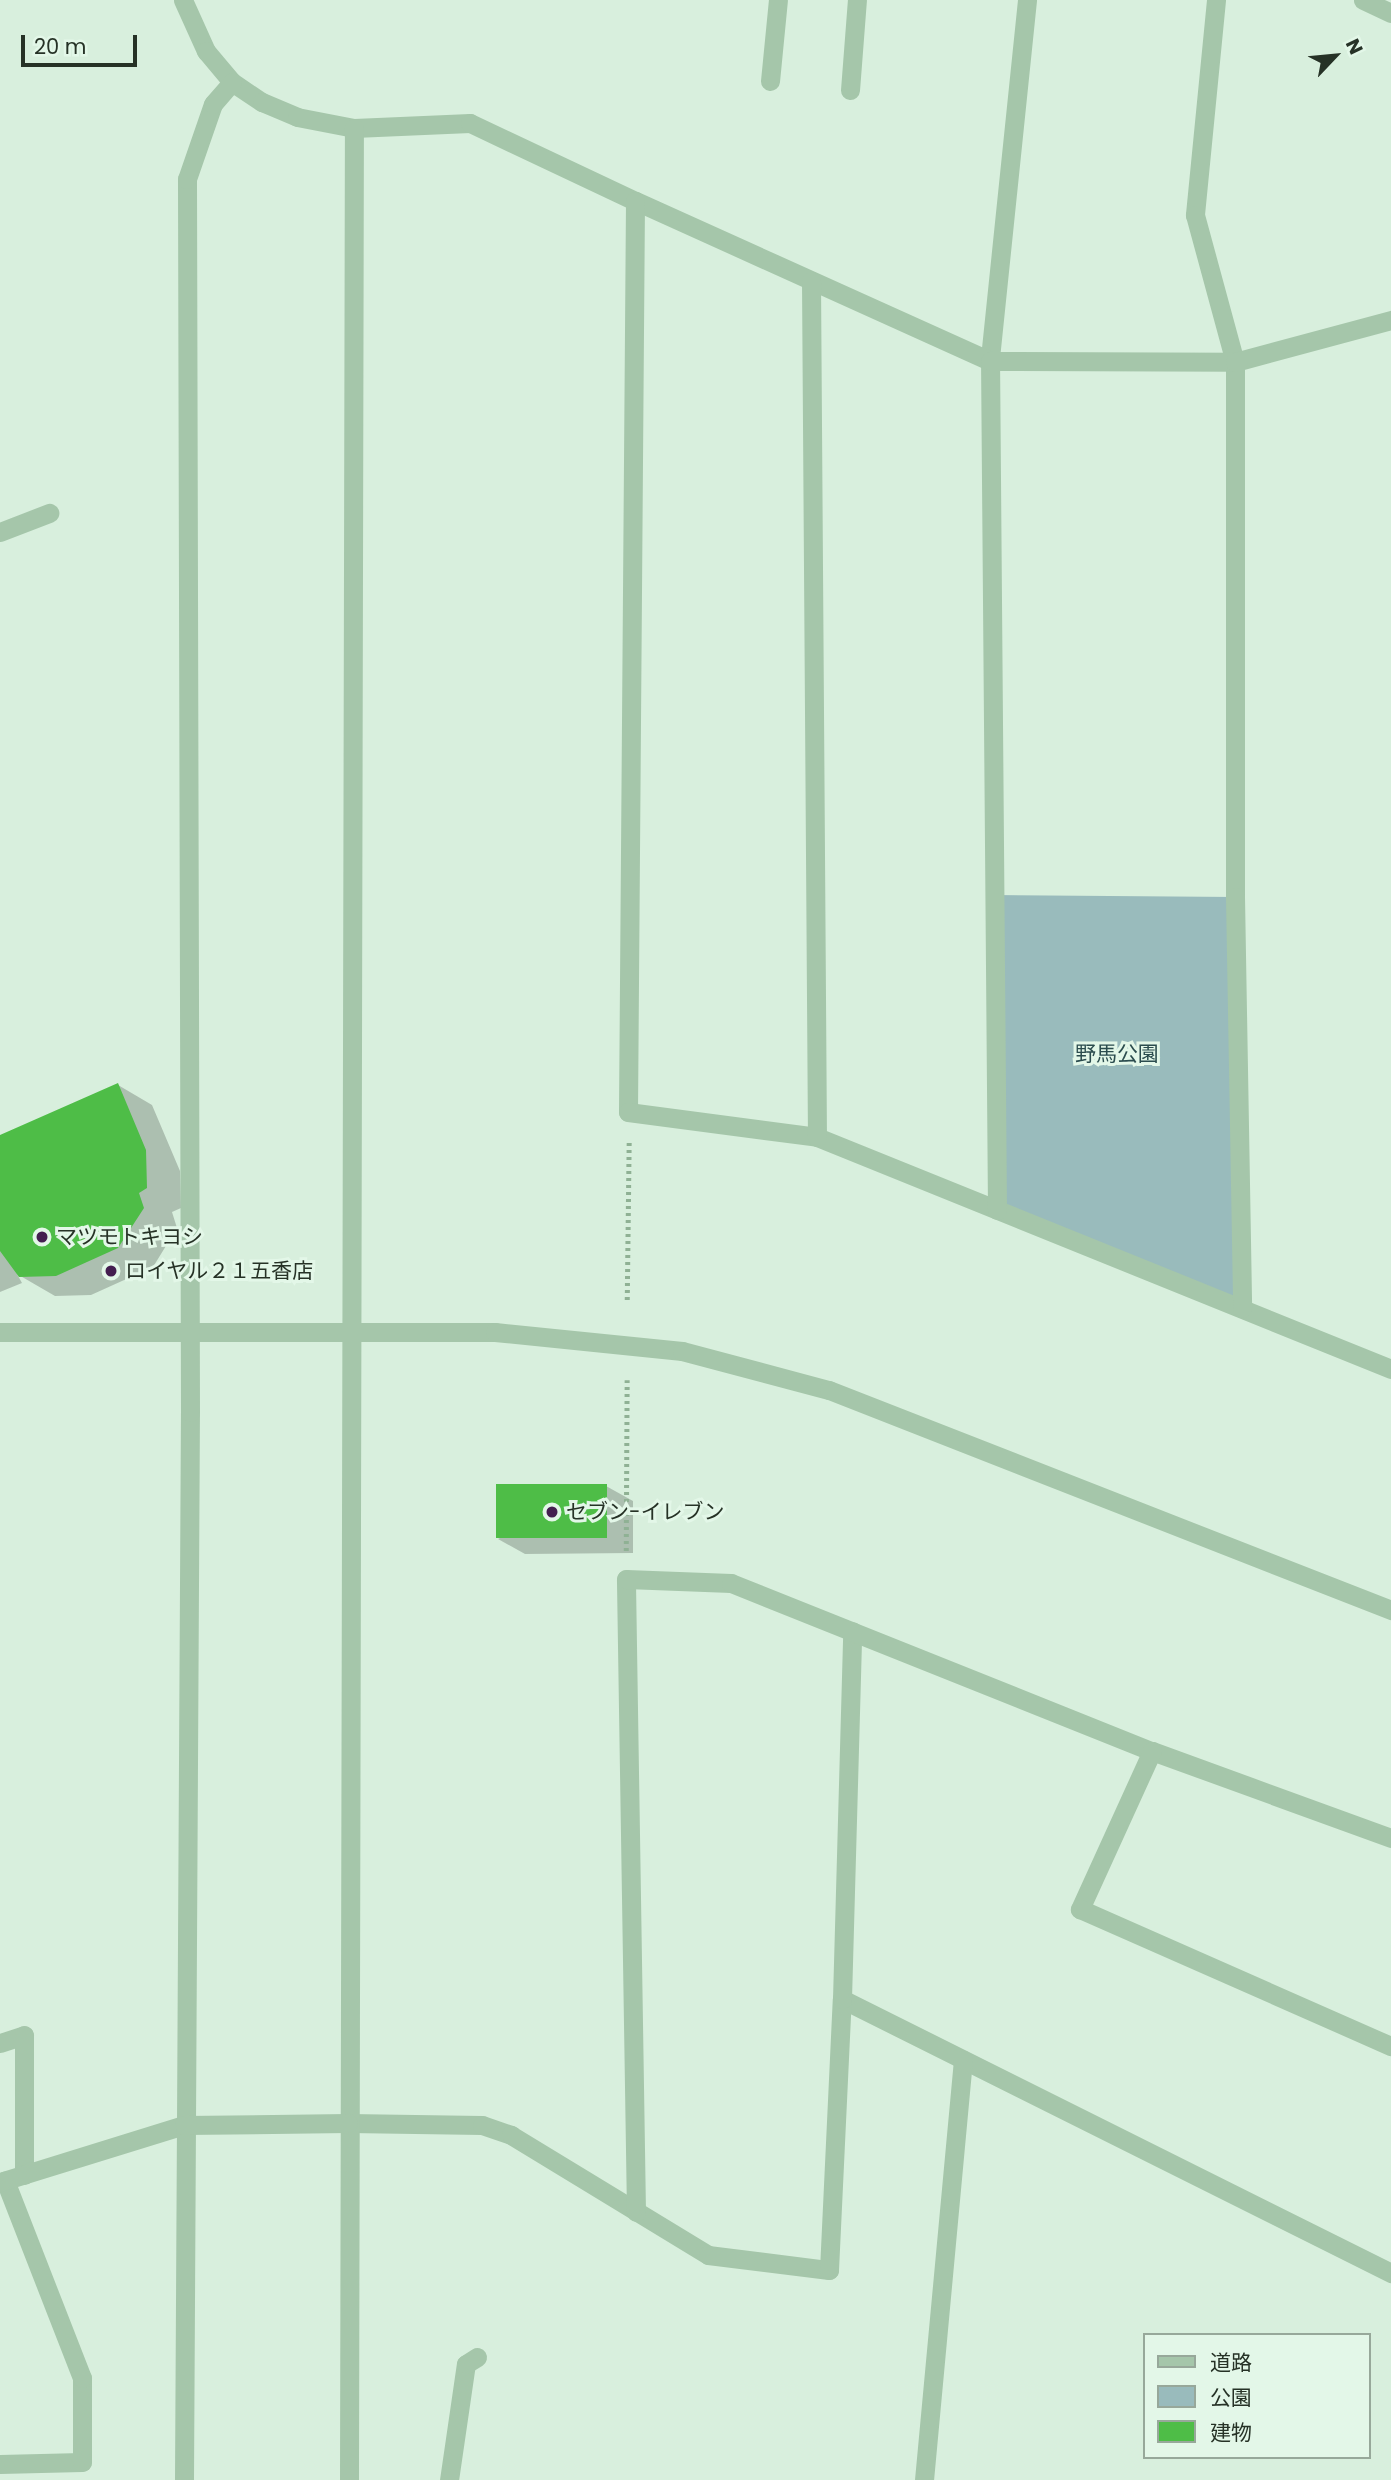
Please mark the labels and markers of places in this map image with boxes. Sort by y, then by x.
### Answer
place label: マツモトキヨシ [56,1224,203,1250]
marker: マツモトキヨシ [34,1229,50,1245]
place label: ロイヤル２１五香店 [125,1258,314,1284]
marker: ロイヤル２１五香店 [103,1263,119,1279]
place label: セブン-イレブン [566,1499,725,1525]
marker: セブン-イレブン [544,1504,560,1520]

